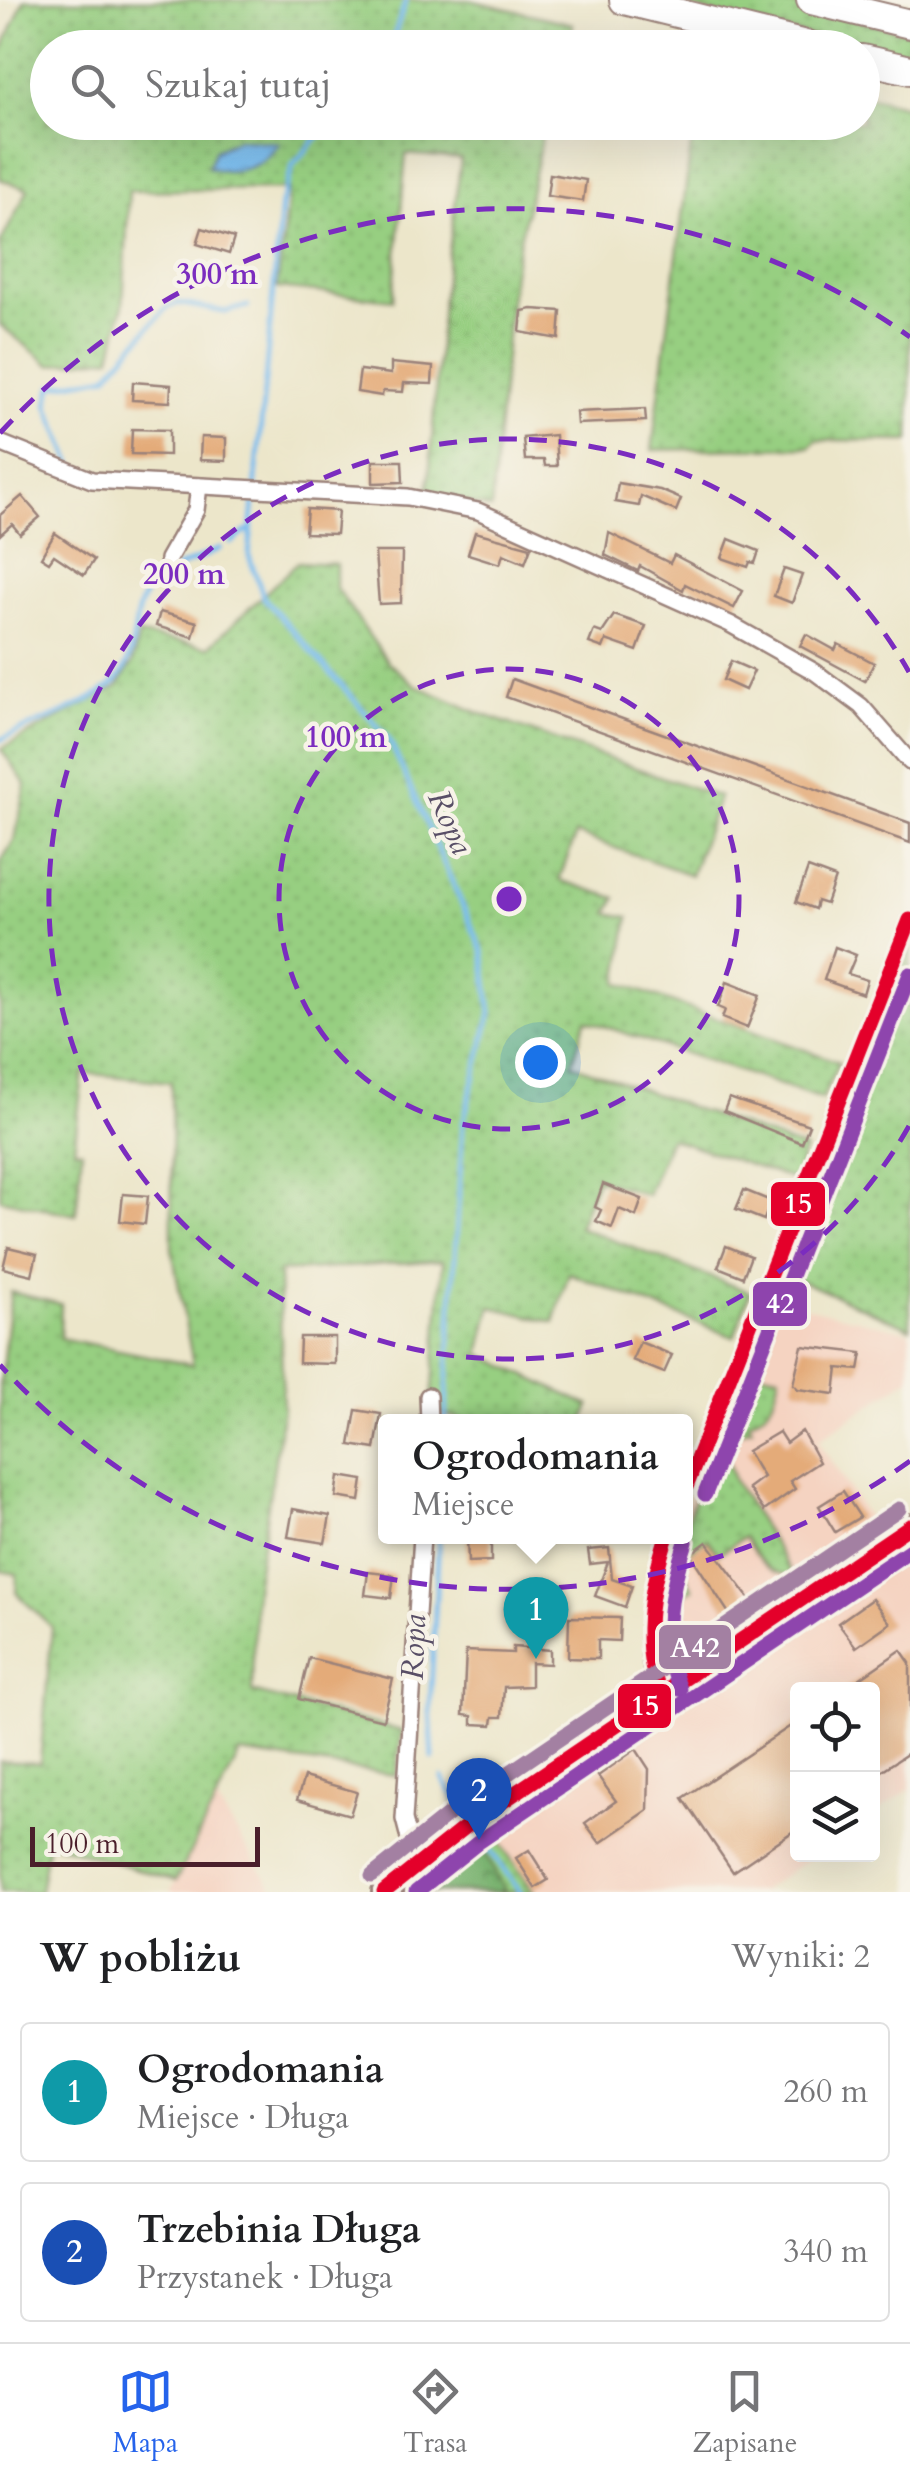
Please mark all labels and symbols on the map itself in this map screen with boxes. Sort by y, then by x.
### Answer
text: 300 m [176,254,258,295]
text: 200 m [143,554,225,595]
text: 100 m [305,717,387,758]
water label: Ropa [417,783,484,862]
centre of rings [491,881,527,917]
your location [515,1037,566,1088]
line badge: 15 [769,1180,827,1228]
text: 15 [784,1185,812,1223]
line badge: 42 [751,1280,809,1328]
text: 42 [766,1285,794,1323]
pin: 1 [504,1576,568,1659]
water label: Ropa [391,1613,437,1681]
line badge: A42 [657,1623,733,1671]
text: A42 [670,1629,720,1667]
line badge: 15 [616,1682,673,1730]
text: 15 [631,1687,659,1725]
pin: 2 [446,1758,512,1840]
scale bar [30,1822,260,1866]

